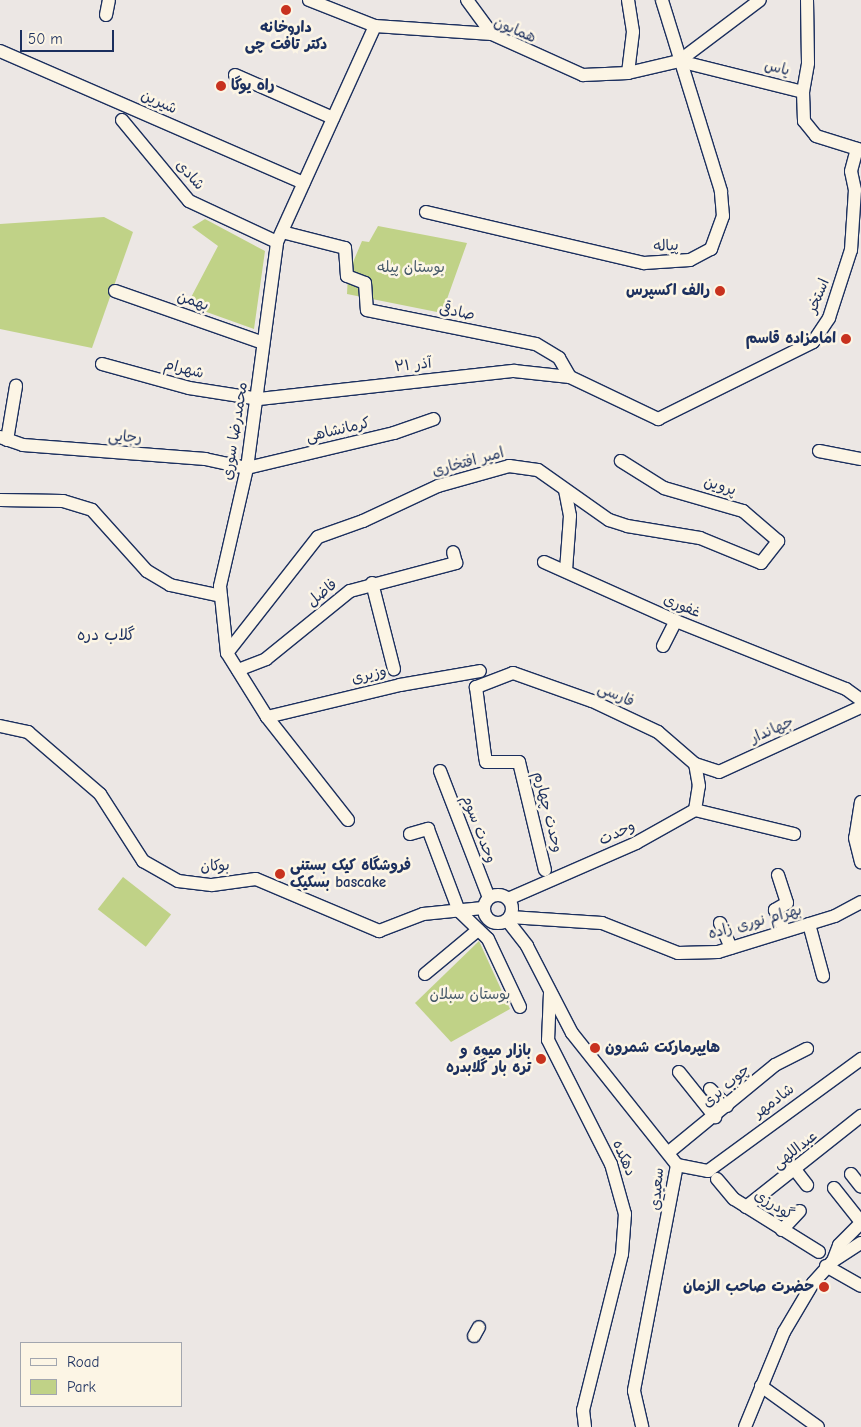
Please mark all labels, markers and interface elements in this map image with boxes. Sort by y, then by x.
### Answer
marker: داروخانه دکتر تافت چی [280,4,292,16]
street label: همایون [491,13,539,47]
place label: داروخانه دکتر تافت چی [245,18,327,53]
scale bar [22,20,116,52]
text: 50 m [28,30,63,48]
street label: یاس [763,56,791,80]
place label: راه یوگا [231,77,274,95]
marker: راه یوگا [215,80,227,92]
street label: شیرین [138,86,180,118]
street label: شادی [172,156,208,194]
street label: پیاله [653,236,679,256]
park label: بوستان پیله [377,259,445,277]
street label: استخر [803,276,833,316]
place label: رالف اکسپرس [626,282,710,300]
marker: رالف اکسپرس [714,285,726,297]
street label: بهمن [175,287,211,315]
street label: صادقی [438,300,476,324]
place label: امامزاده قاسم [746,330,836,348]
marker: امامزاده قاسم [840,333,852,345]
street label: ۲۱ آذر [394,354,432,376]
street label: شهرام [162,355,206,383]
street label: محمدرضا سوری [218,381,252,481]
street label: کرمانشاهی [304,414,372,446]
street label: رجایی [107,427,143,447]
street label: امیر افتخاری [430,444,506,480]
street label: پروین [702,473,738,499]
street label: فاضل [303,575,341,611]
street label: غفوری [661,590,703,622]
district label: گلاب دره [77,625,135,645]
street label: وزیری [350,662,388,688]
street label: فارسی [595,679,637,711]
street label: جهاندار [748,713,796,747]
street label: وحدت چهارم [529,770,567,854]
street label: وحدت سوم [458,792,500,866]
street label: وحدت [596,817,638,849]
street label: بوکان [200,856,230,876]
place label: فروشگاه کیک بستنی بسکیک bascake [290,856,411,891]
marker: فروشگاه کیک بستنی بسکیک bascake [274,868,286,880]
street label: بهرام نوری زاده [706,901,804,943]
park label: بوستان سبلان [430,986,510,1004]
place label: هایپرمارکت شمرون [605,1039,720,1057]
place label: بازار میوه و تره بار گلابدره [446,1041,531,1076]
marker: هایپرمارکت شمرون [589,1042,601,1054]
marker: بازار میوه و تره بار گلابدره [535,1053,547,1065]
street label: چوب بری [698,1060,754,1112]
street label: شادمهر [750,1080,798,1122]
street label: عبداللهی [769,1127,821,1173]
street label: دهکده [608,1137,640,1179]
street label: سعیدی [646,1167,668,1211]
street label: گودرزی [751,1186,797,1224]
place label: حضرت صاحب الزمان [683,1278,814,1296]
marker: حضرت صاحب الزمان [818,1281,830,1293]
legend [20,1342,182,1407]
text: Road [67,1353,99,1371]
text: Park [67,1378,96,1396]

